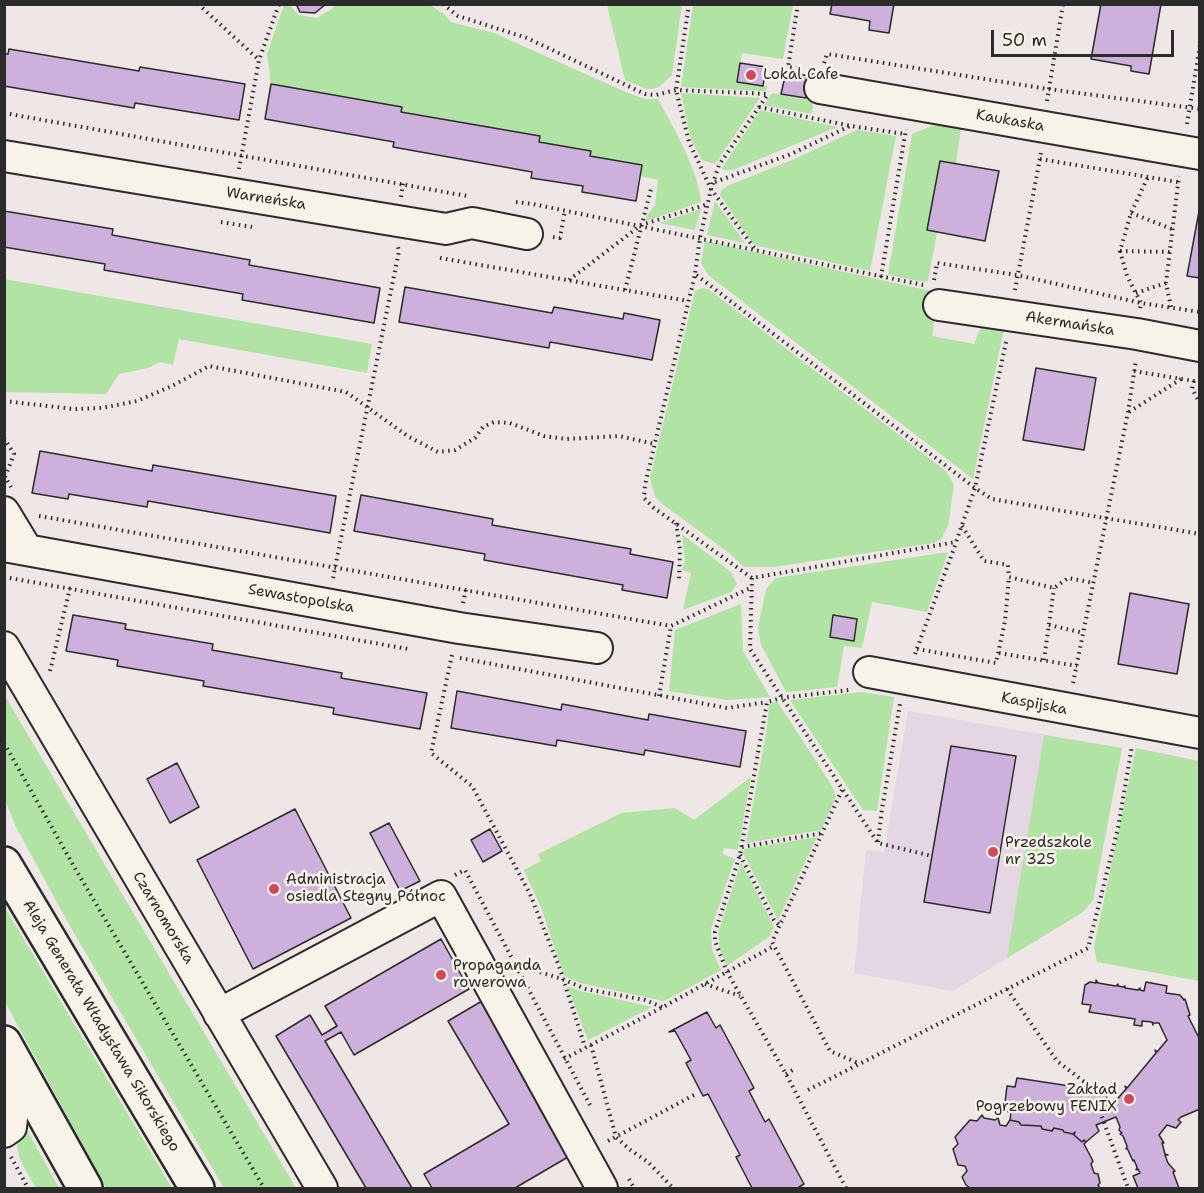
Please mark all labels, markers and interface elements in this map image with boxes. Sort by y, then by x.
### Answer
scale bar [994,18,1177,56]
text: 50 m [1002,28,1047,52]
place label: Lokal Cafe [763,66,839,84]
marker: Lokal Cafe [744,68,758,82]
street label: Kaukaska [974,106,1046,136]
street label: Warneńska [225,184,307,214]
street label: Akermańska [1024,308,1116,340]
street label: Sewastopolska [247,581,355,617]
street label: Kaspijska [999,689,1069,719]
place label: Przedszkole nr 325 [1005,834,1092,869]
marker: Przedszkole nr 325 [986,845,1000,859]
street label: Czarnomorska [128,869,198,967]
place label: Administracja osiedla Stegny Północ [286,871,446,906]
marker: Administracja osiedla Stegny Północ [267,882,281,896]
street label: Aleja Generała Władysława Sikorskiego [18,897,184,1155]
place label: Propaganda rowerowa [453,957,541,992]
marker: Propaganda rowerowa [434,968,448,982]
place label: Zakład Pogrzebowy FENIX [976,1081,1117,1116]
marker: Zakład Pogrzebowy FENIX [1122,1092,1136,1106]

